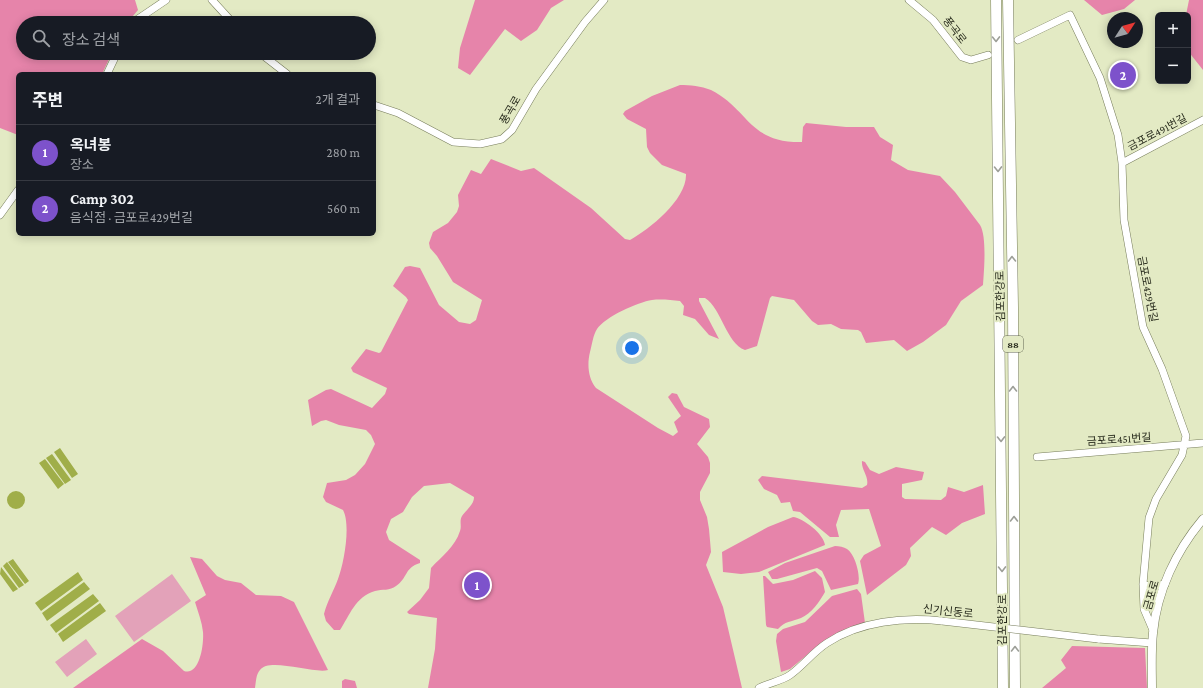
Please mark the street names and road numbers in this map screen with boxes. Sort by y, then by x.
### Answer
street label: 풍곡로 [941,14,969,46]
street label: 풍곡로 [497,94,523,126]
street label: 금포로491번길 [1125,111,1189,153]
street label: 금포로429번길 [1136,255,1160,323]
street label: 김포한강로 [994,271,1006,321]
road number: 88 [1003,336,1023,352]
street label: 금포로451번길 [1086,431,1152,447]
street label: 금포로 [1141,579,1161,611]
street label: 김포한강로 [996,595,1008,645]
street label: 신기신동로 [922,602,974,620]

